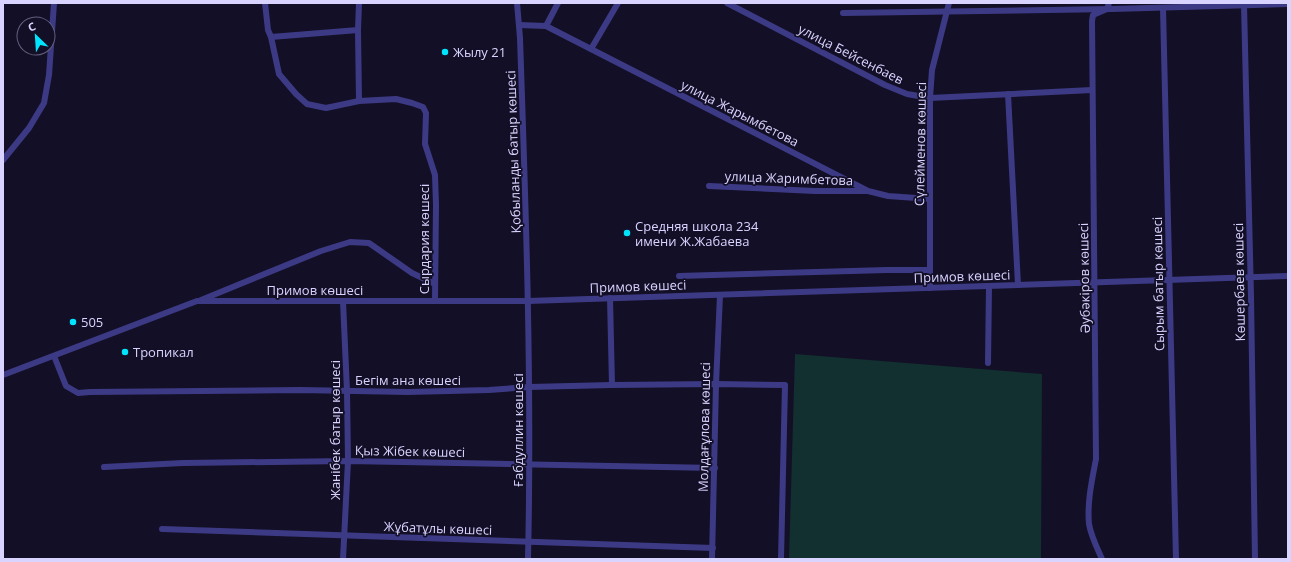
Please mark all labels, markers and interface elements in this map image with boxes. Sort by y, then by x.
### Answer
north arrow [16,16,56,56]
text: С [25,18,38,35]
street label: улица Бейсенбаев [795,20,907,88]
place label: Жылу 21 [453,43,506,61]
marker: Жылу 21 [440,47,450,57]
street label: Қобыланды батыр көшесі [501,70,525,234]
street label: улица Жарымбетова [678,75,802,151]
street label: Сүлейменов көшесі [910,82,930,206]
street label: улица Жаримбетова [724,167,854,189]
street label: Сырдария көшесі [415,184,433,294]
place label: Средняя школа 234 имени Ж.Жабаева [635,217,759,250]
street label: Сырым батыр көшесі [1148,217,1168,351]
street label: Әубәкіров көшесі [1074,223,1094,333]
street label: Көшербаев көшесі [1229,223,1249,341]
marker: Средняя школа 234 имени Ж.Жабаева [622,228,632,238]
street label: Примов көшесі [913,265,1011,287]
street label: Примов көшесі [589,275,687,297]
street label: Примов көшесі [267,281,363,299]
place label: 505 [81,313,103,331]
marker: 505 [68,317,78,327]
place label: Тропикал [133,343,194,361]
marker: Тропикал [120,347,130,357]
street label: Жанібек батыр көшесі [326,360,344,500]
street label: Молдағұлова көшесі [694,362,714,492]
street label: Бегім ана көшесі [355,371,461,389]
street label: Ғабдуллин көшесі [509,373,527,487]
street label: Қыз Жібек көшесі [355,441,465,461]
street label: Жұбатұлы көшесі [383,517,493,539]

